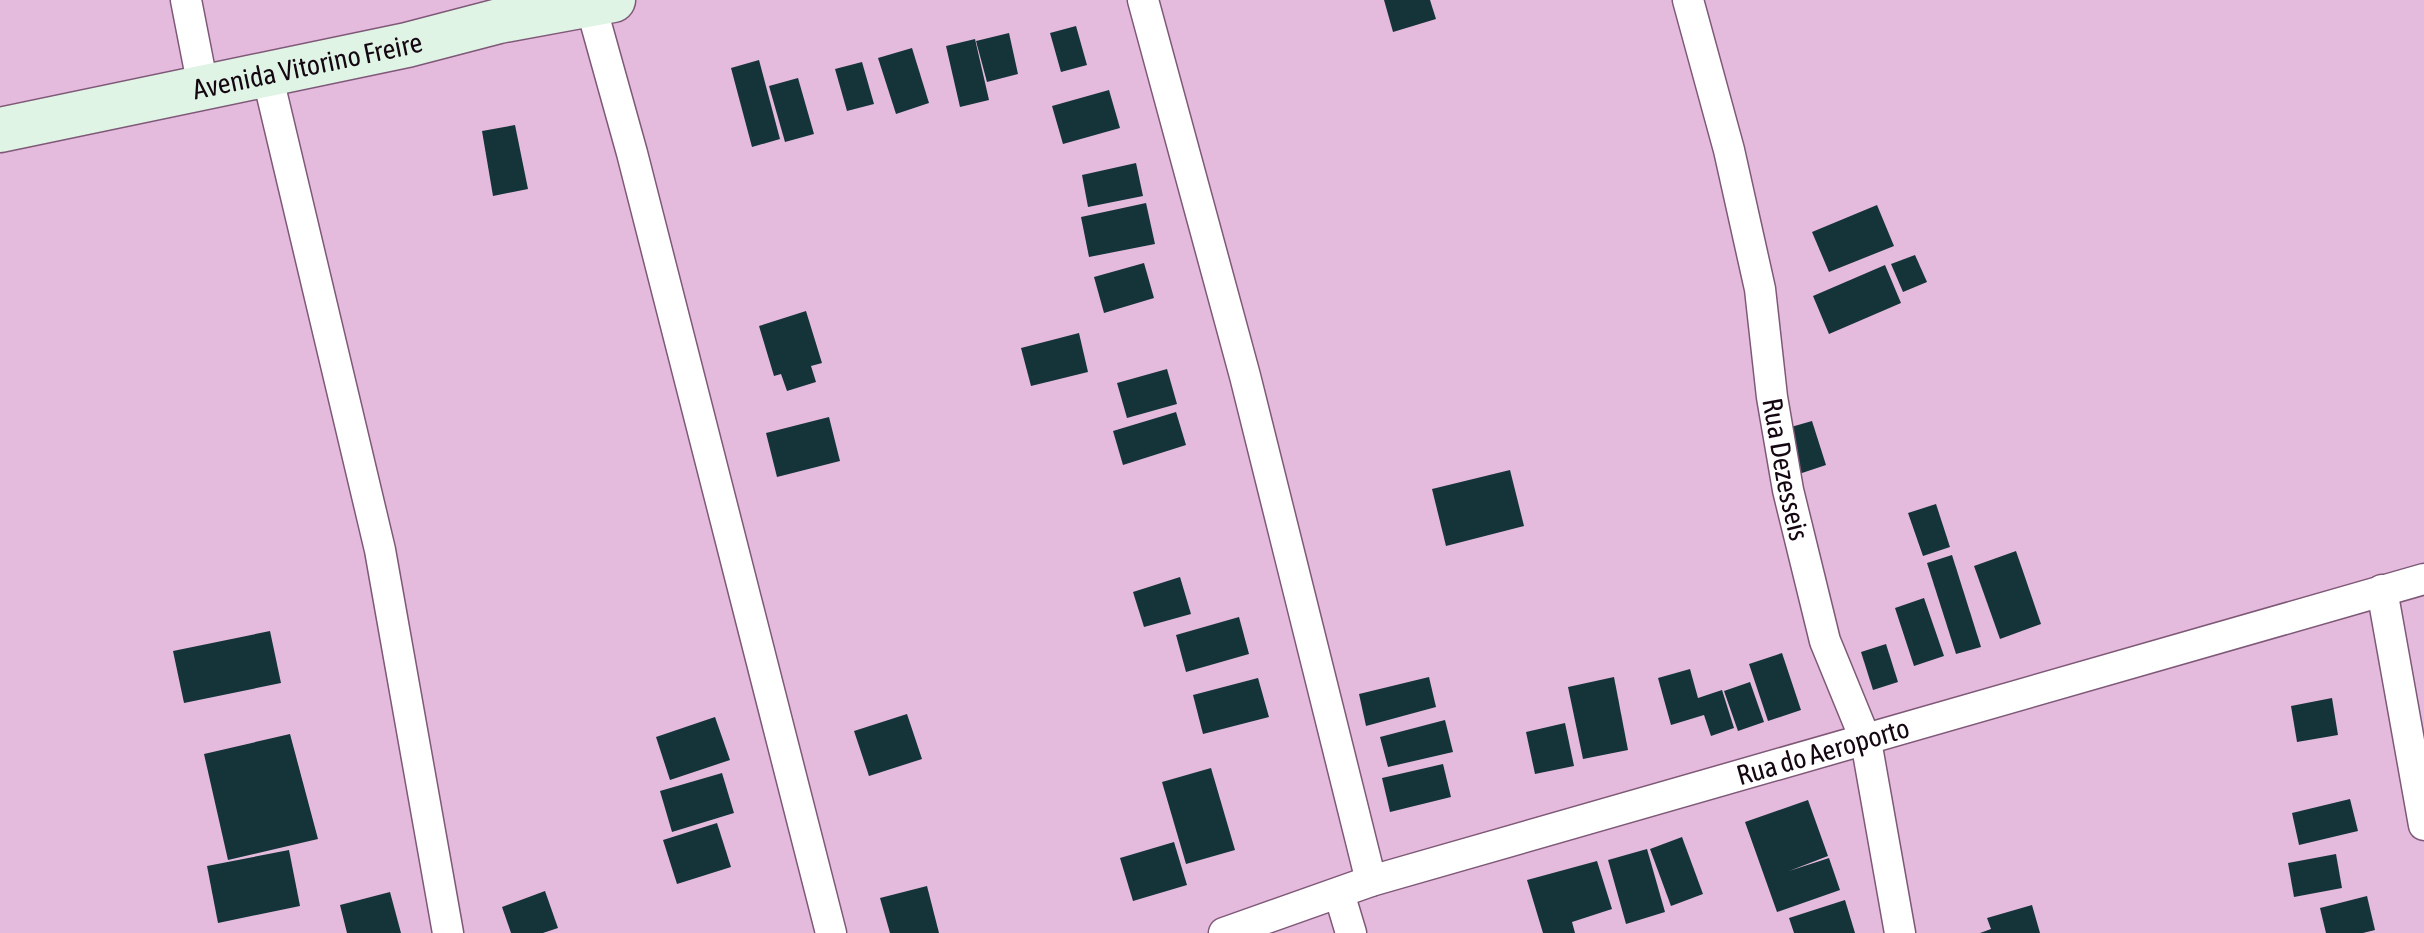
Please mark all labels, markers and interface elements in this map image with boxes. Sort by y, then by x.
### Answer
street label: Avenida Vitorino Freire [190,26,426,105]
street label: Rua Dezesseis [1756,396,1816,543]
street label: Rua do Aeroporto [1733,711,1913,791]

